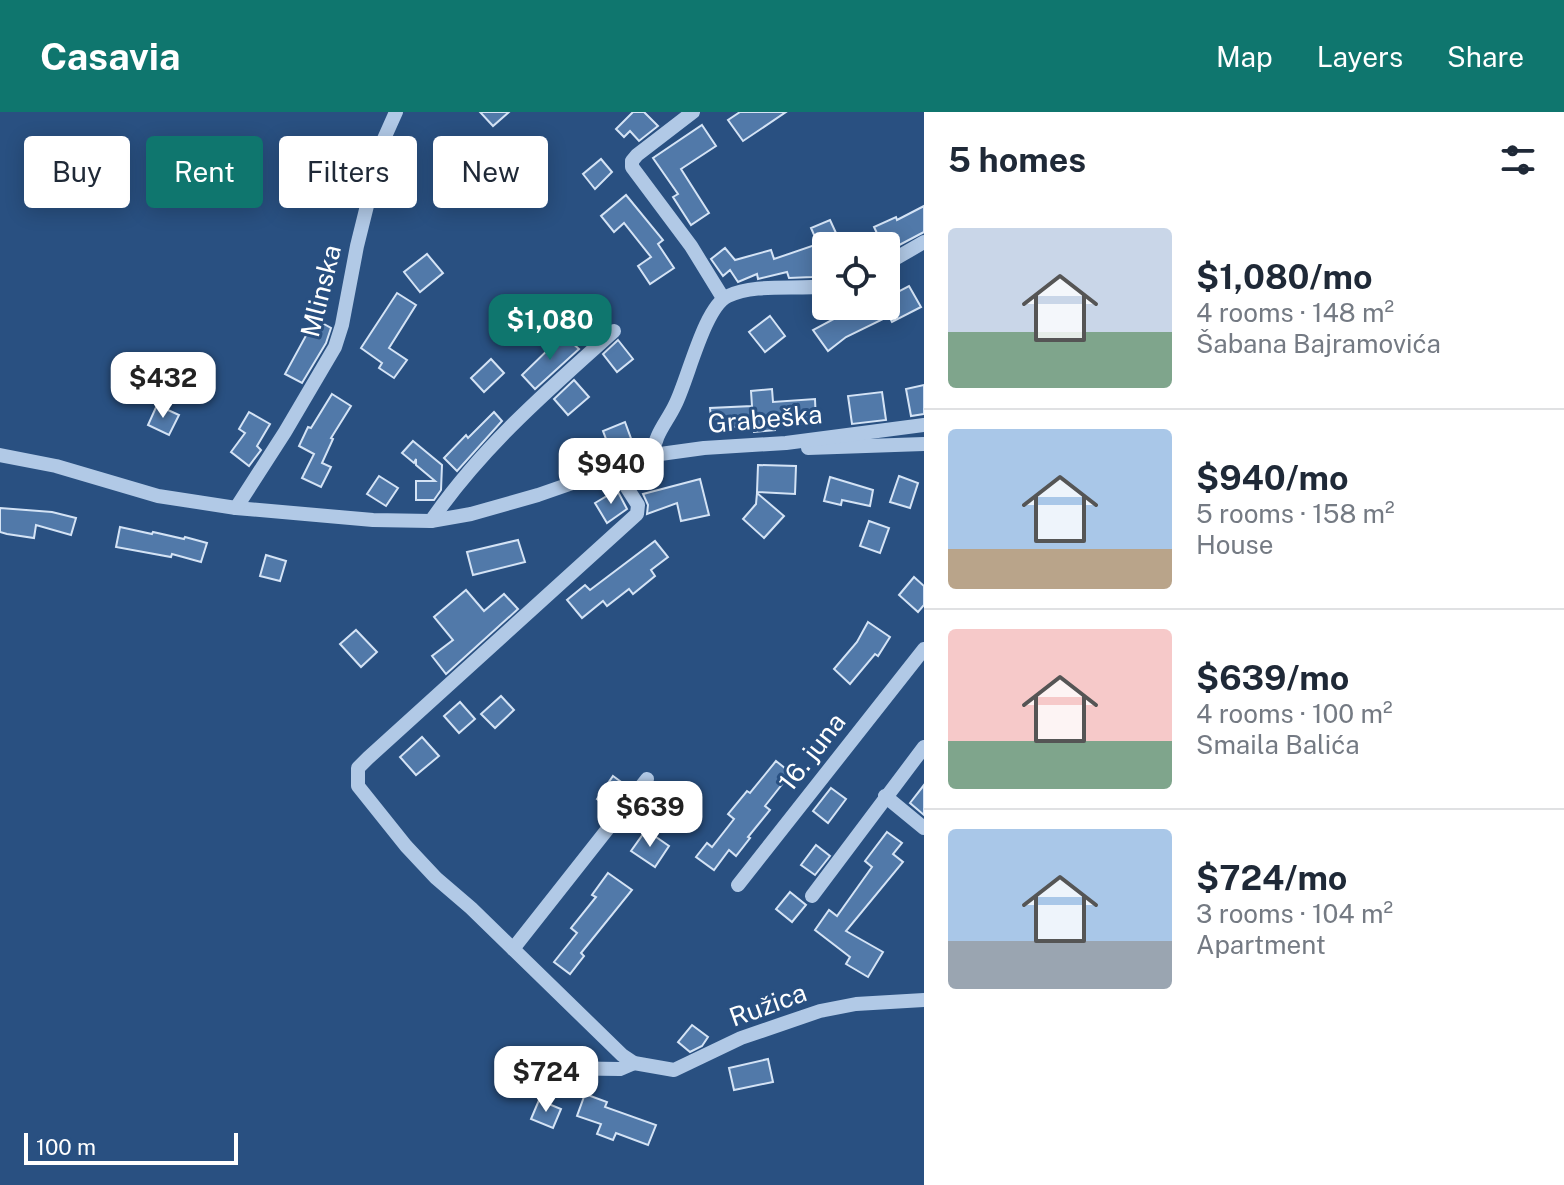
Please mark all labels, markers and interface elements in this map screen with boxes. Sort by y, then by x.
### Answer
text: Casavia [40,34,181,79]
text: Map [1216,40,1273,73]
text: Layers [1317,40,1403,73]
text: Share [1447,40,1524,73]
chip: Buy [24,136,130,208]
chip: Rent [146,136,263,208]
chip: Filters [279,136,417,208]
chip: New [433,136,548,208]
icon: filters [1496,138,1540,182]
text: 5 homes [948,140,1086,180]
map controls [812,232,900,320]
button: locate [812,232,900,320]
street label: Mlinska [294,242,347,340]
text: $1,080/mo [1196,257,1373,297]
icon: home [1012,260,1108,356]
pin: $1,080 [485,294,615,362]
text: 4 rooms · 148 m² [1196,297,1394,328]
text: $1,080 [507,304,593,335]
text: Šabana Bajramovića [1196,328,1441,359]
pin: $432 [116,352,210,420]
text: $432 [129,362,197,393]
street label: Grabeška [706,398,824,439]
pin: $940 [564,438,658,506]
text: $940 [577,448,645,479]
text: $940/mo [1196,458,1349,498]
icon: home [1012,461,1108,557]
text: 5 rooms · 158 m² [1196,498,1395,529]
text: House [1196,529,1273,560]
text: $639/mo [1196,658,1349,698]
icon: home [1012,661,1108,757]
text: 4 rooms · 100 m² [1196,698,1392,729]
street label: 16. juna [772,707,852,797]
text: Smaila Balića [1196,729,1360,760]
pin: $639 [603,781,697,849]
text: $639 [615,791,685,822]
text: $724/mo [1196,858,1347,898]
icon: home [1012,861,1108,957]
text: 3 rooms · 104 m² [1196,898,1393,929]
text: Apartment [1196,929,1326,960]
street label: Ružica [725,976,811,1033]
pin: $724 [499,1046,593,1114]
text: $724 [512,1056,580,1087]
scale bar [24,1129,238,1165]
text: 100 m [36,1134,96,1160]

